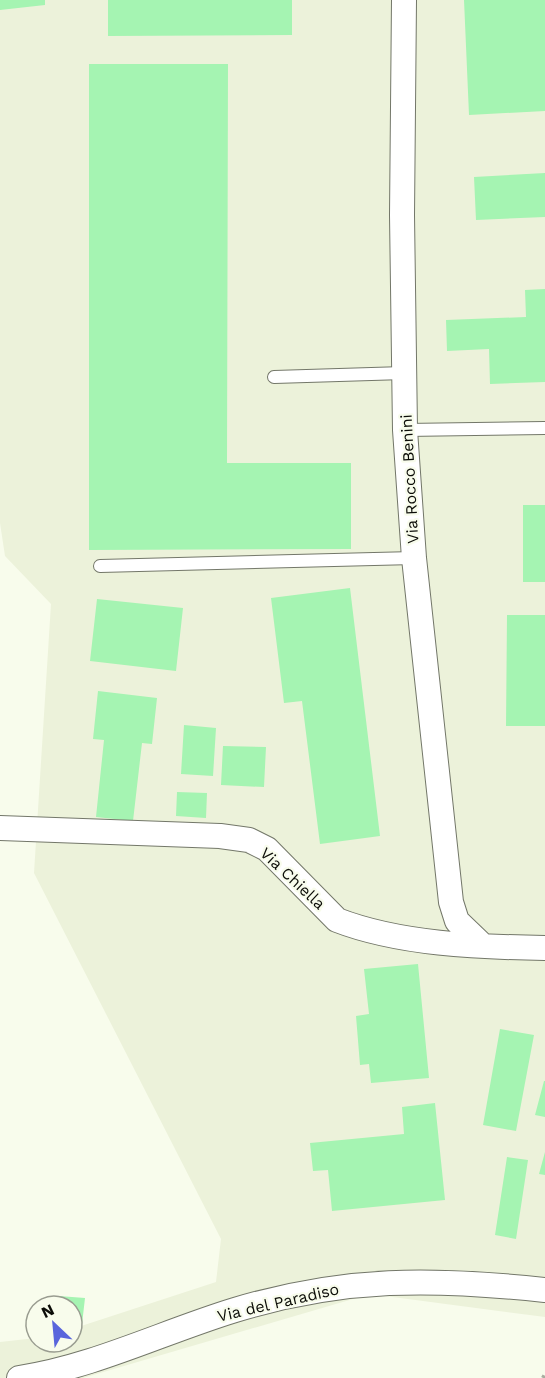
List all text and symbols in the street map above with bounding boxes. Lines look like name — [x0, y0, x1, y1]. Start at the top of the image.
street label: Via Rocco Benini — [397, 414, 422, 544]
street label: Via Chiella — [256, 843, 329, 913]
street label: Via del Paradiso — [215, 1279, 341, 1326]
north arrow — [24, 1294, 84, 1354]
text: N — [38, 1300, 57, 1322]

